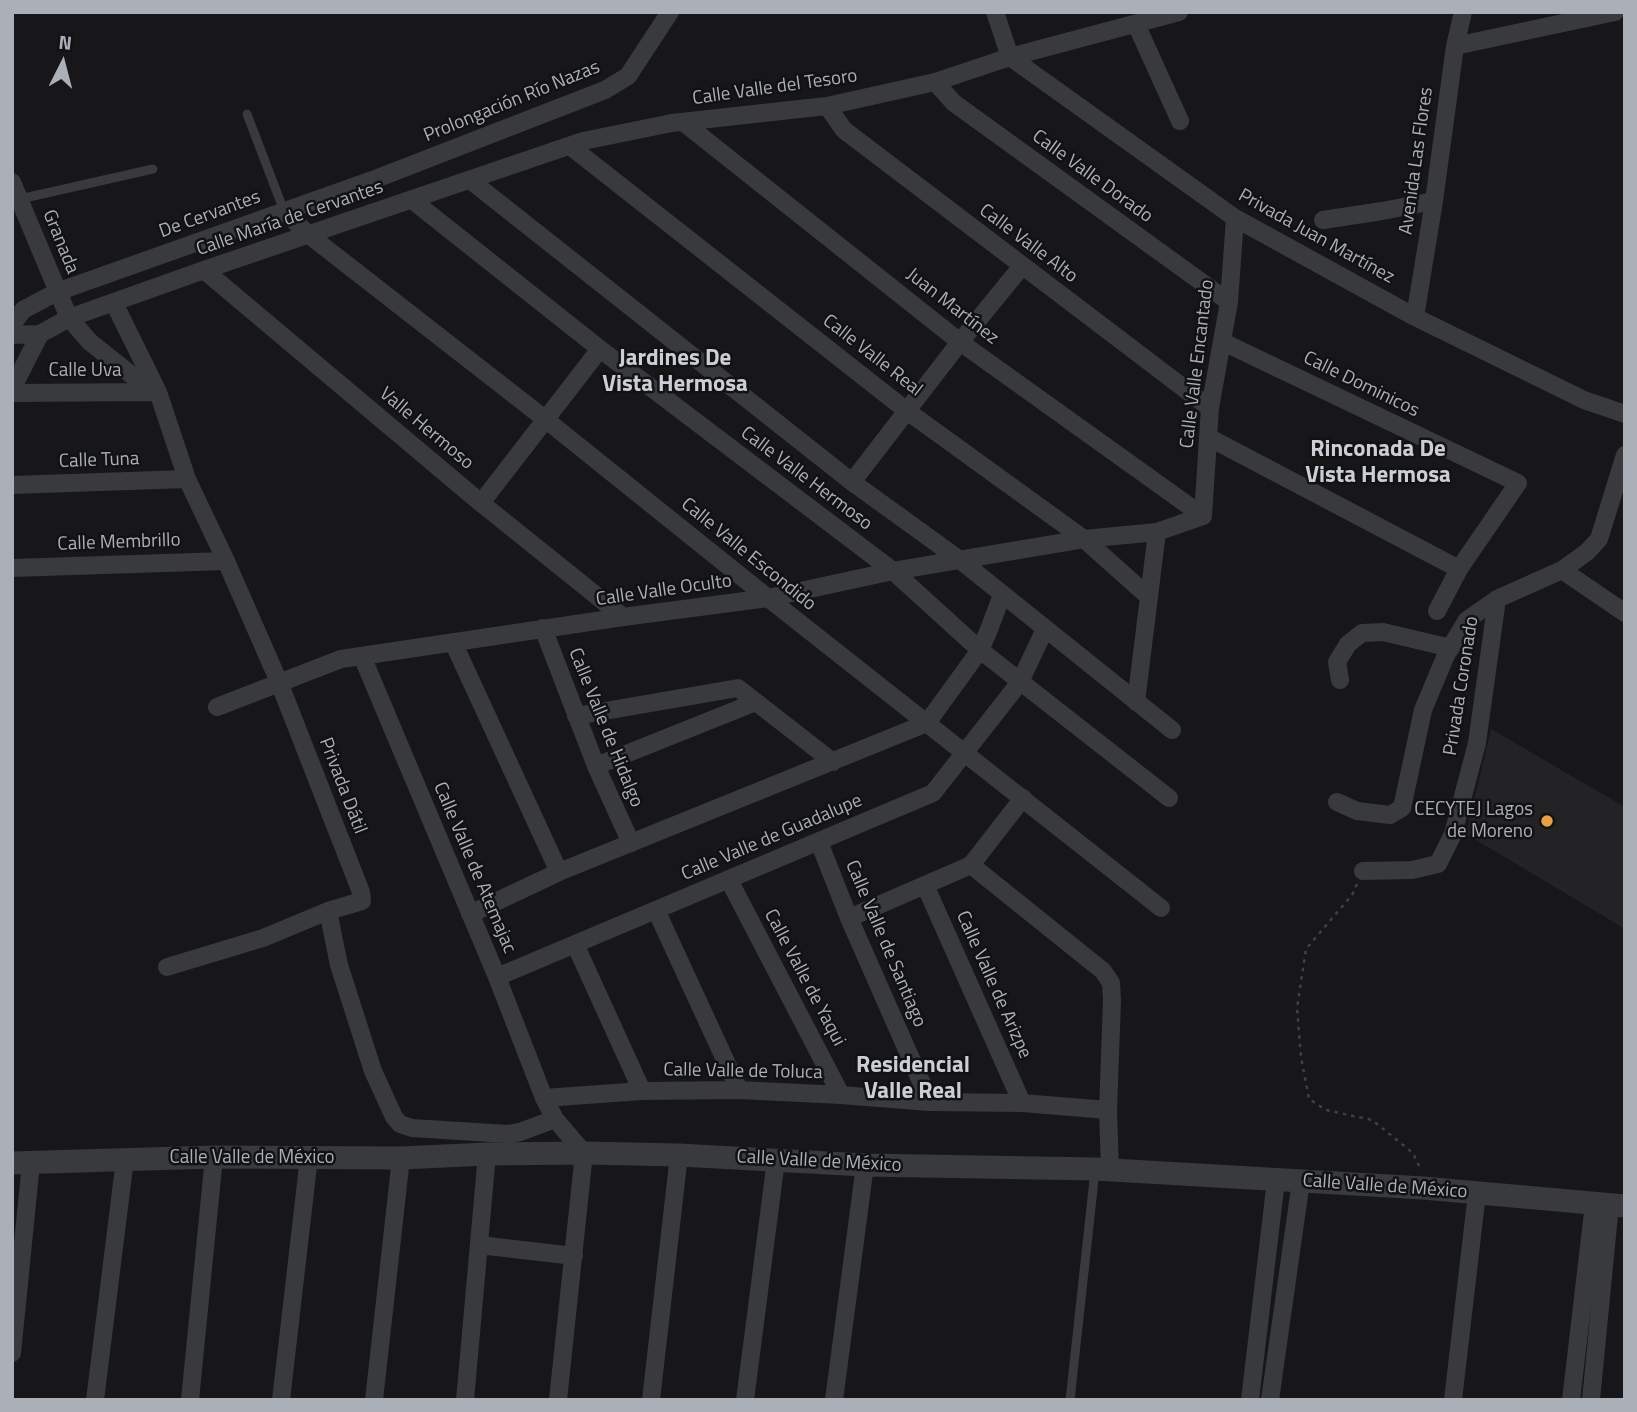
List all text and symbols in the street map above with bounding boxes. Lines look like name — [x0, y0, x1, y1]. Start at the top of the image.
text: N — [57, 27, 73, 57]
north arrow — [28, 28, 98, 98]
street label: Prolongación Río Nazas — [421, 56, 603, 148]
street label: Calle Valle del Tesoro — [691, 65, 859, 111]
street label: Avenida Las Flores — [1395, 86, 1439, 236]
street label: Calle Valle Dorado — [1027, 126, 1157, 228]
street label: Calle María de Cervantes — [194, 176, 386, 262]
street label: Privada Juan Martínez — [1234, 185, 1398, 289]
street label: De Cervantes — [156, 186, 264, 244]
street label: Calle Valle Alto — [974, 200, 1082, 288]
street label: Granada — [37, 207, 83, 277]
street label: Juan Martínez — [901, 264, 1003, 350]
street label: Calle Valle Encantado — [1176, 278, 1220, 450]
street label: Calle Valle Real — [818, 310, 926, 402]
district label: Jardines De Vista Hermosa — [602, 345, 748, 399]
street label: Calle Dominicos — [1299, 347, 1423, 423]
street label: Calle Uva — [48, 360, 122, 382]
street label: Valle Hermoso — [374, 383, 478, 475]
street label: Calle Valle Hermoso — [736, 422, 876, 536]
district label: Rinconada De Vista Hermosa — [1305, 436, 1451, 490]
street label: Calle Tuna — [58, 448, 140, 474]
street label: Calle Valle Escondido — [676, 494, 820, 616]
street label: Calle Membrillo — [57, 529, 181, 557]
street label: Calle Valle Oculto — [595, 570, 733, 612]
street label: Privada Coronado — [1440, 615, 1484, 757]
street label: Calle Valle de Hidalgo — [563, 645, 647, 811]
street label: Privada Dátil — [313, 735, 371, 837]
street label: Calle Valle de Atemajac — [428, 779, 520, 957]
street label: Calle Valle de Guadalupe — [678, 790, 866, 886]
place label: CECYTEJ Lagos de Moreno — [1414, 799, 1533, 843]
marker: CECYTEJ Lagos de Moreno — [1539, 813, 1555, 829]
street label: Calle Valle de Santiago — [840, 857, 930, 1031]
street label: Calle Valle de Yaqui — [758, 906, 850, 1050]
street label: Calle Valle de Arizpe — [950, 908, 1036, 1062]
district label: Residencial Valle Real — [856, 1052, 970, 1106]
street label: Calle Valle de Toluca — [663, 1059, 823, 1085]
street label: Calle Valle de México — [736, 1146, 902, 1178]
street label: Calle Valle de México — [169, 1147, 335, 1169]
street label: Calle Valle de México — [1302, 1170, 1468, 1204]

